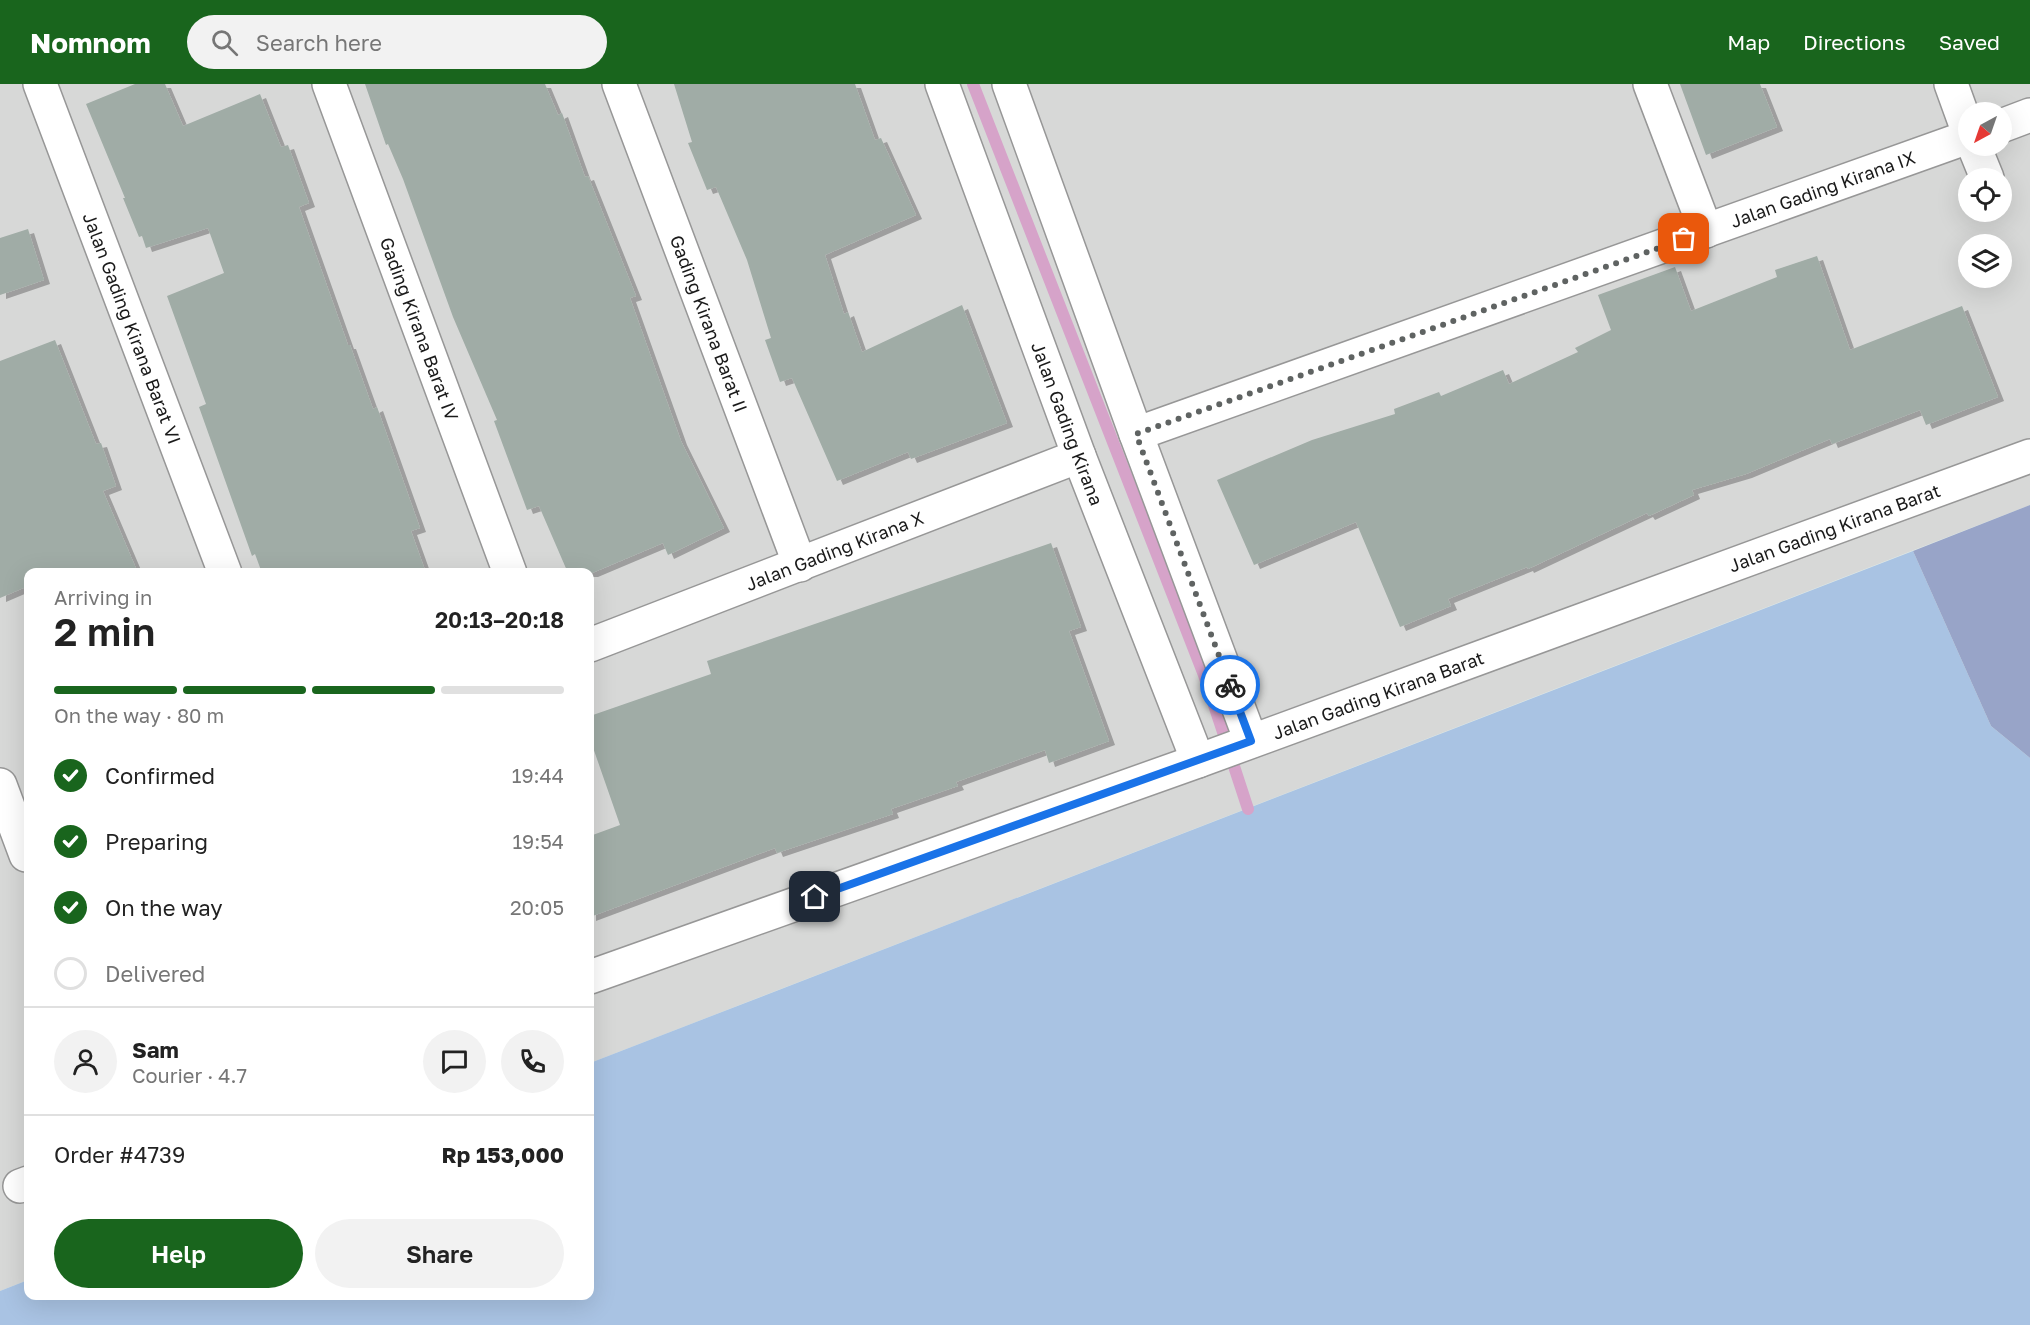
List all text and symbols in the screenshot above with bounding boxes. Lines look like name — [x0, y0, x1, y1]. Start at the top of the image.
search box — [187, 15, 607, 69]
text: Nomnom — [30, 26, 151, 59]
icon: search — [208, 26, 241, 59]
text: Search here — [256, 29, 382, 56]
text: Map — [1727, 29, 1770, 55]
text: Directions — [1803, 29, 1906, 55]
text: Saved — [1939, 29, 2000, 55]
north arrow — [1958, 102, 2012, 156]
map controls — [1958, 102, 2012, 288]
street label: Jalan Gading Kirana IX — [1727, 146, 1918, 232]
button: locate — [1958, 168, 2012, 222]
street label: Jalan Gading Kirana Barat VI — [79, 209, 186, 447]
pin — [1658, 213, 1709, 264]
icon: bag — [1667, 222, 1700, 255]
street label: Gading Kirana Barat II — [666, 232, 752, 415]
street label: Gading Kirana Barat IV — [376, 234, 464, 424]
button: layers — [1958, 234, 2012, 288]
street label: Jalan Gading Kirana — [1027, 339, 1108, 508]
street label: Jalan Gading Kirana Barat — [1726, 479, 1943, 576]
street label: Jalan Gading Kirana X — [742, 506, 927, 595]
text: Arriving in — [54, 585, 152, 609]
text: 20:13–20:18 — [435, 606, 564, 633]
text: 2 min — [54, 608, 155, 655]
street label: Jalan Gading Kirana Barat — [1269, 646, 1487, 744]
courier — [1200, 655, 1260, 715]
icon: bike — [1214, 669, 1247, 702]
text: On the way · 80 m — [54, 703, 224, 727]
icon: check — [54, 759, 87, 792]
text: Confirmed — [105, 762, 215, 789]
text: 19:44 — [512, 763, 564, 787]
icon: check — [54, 825, 87, 858]
text: Preparing — [105, 828, 208, 855]
text: 19:54 — [512, 829, 564, 853]
pin — [789, 871, 840, 922]
icon: home — [798, 880, 831, 913]
icon: check — [54, 891, 87, 924]
text: On the way — [105, 894, 223, 921]
text: 20:05 — [510, 895, 564, 919]
text: Delivered — [105, 960, 205, 987]
button: person — [54, 1030, 117, 1093]
button: chat — [423, 1030, 486, 1093]
button: phone — [501, 1030, 564, 1093]
text: Sam — [132, 1036, 179, 1063]
text: Courier · 4.7 — [132, 1063, 247, 1087]
text: Order #4739 — [54, 1141, 185, 1168]
text: Rp 153,000 — [442, 1141, 564, 1168]
button: Help — [54, 1219, 303, 1288]
button: Share — [315, 1219, 564, 1288]

